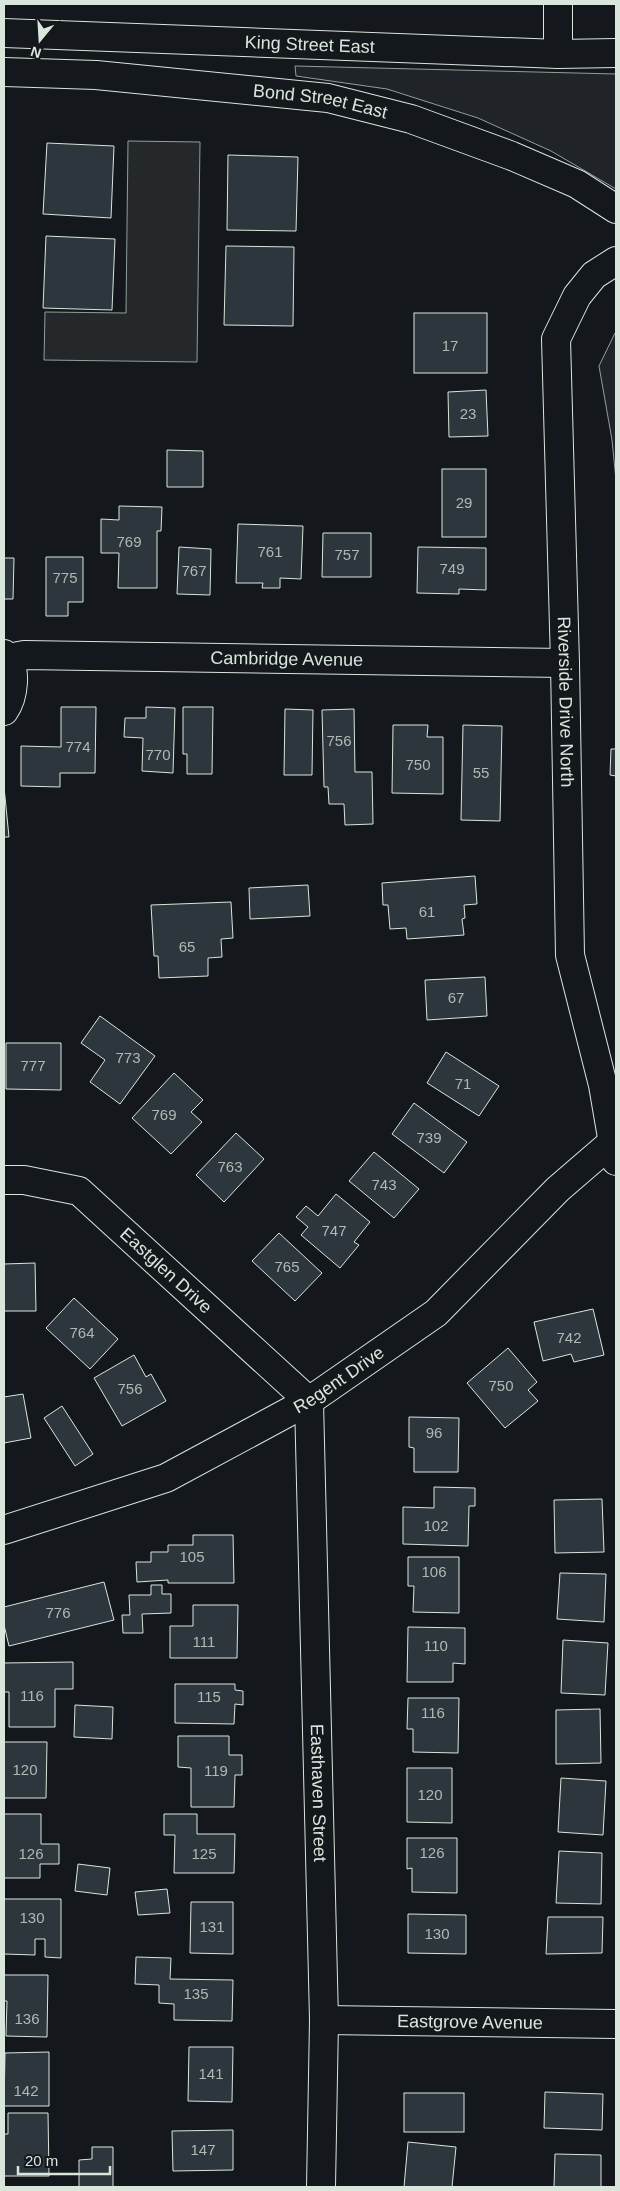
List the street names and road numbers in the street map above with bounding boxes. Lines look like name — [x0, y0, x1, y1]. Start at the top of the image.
street label: King Street East — [244, 32, 375, 57]
street label: Bond Street East — [252, 81, 390, 123]
street label: Riverside Drive North — [554, 616, 577, 788]
street label: Cambridge Avenue — [210, 648, 363, 670]
street label: Eastglen Drive — [116, 1224, 216, 1317]
street label: Regent Drive — [290, 1342, 388, 1417]
street label: Easthaven Street — [307, 1724, 330, 1862]
street label: Eastgrove Avenue — [397, 2011, 543, 2033]

